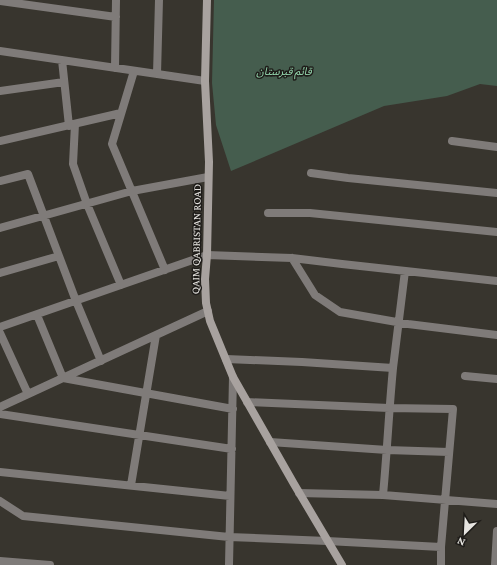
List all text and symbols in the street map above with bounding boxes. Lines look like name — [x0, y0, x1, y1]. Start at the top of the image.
park label: قائم قبرستان — [256, 65, 313, 80]
street label: QAIM QABRISTAN ROAD — [189, 184, 203, 294]
north arrow — [445, 513, 485, 553]
text: N — [455, 535, 467, 549]

